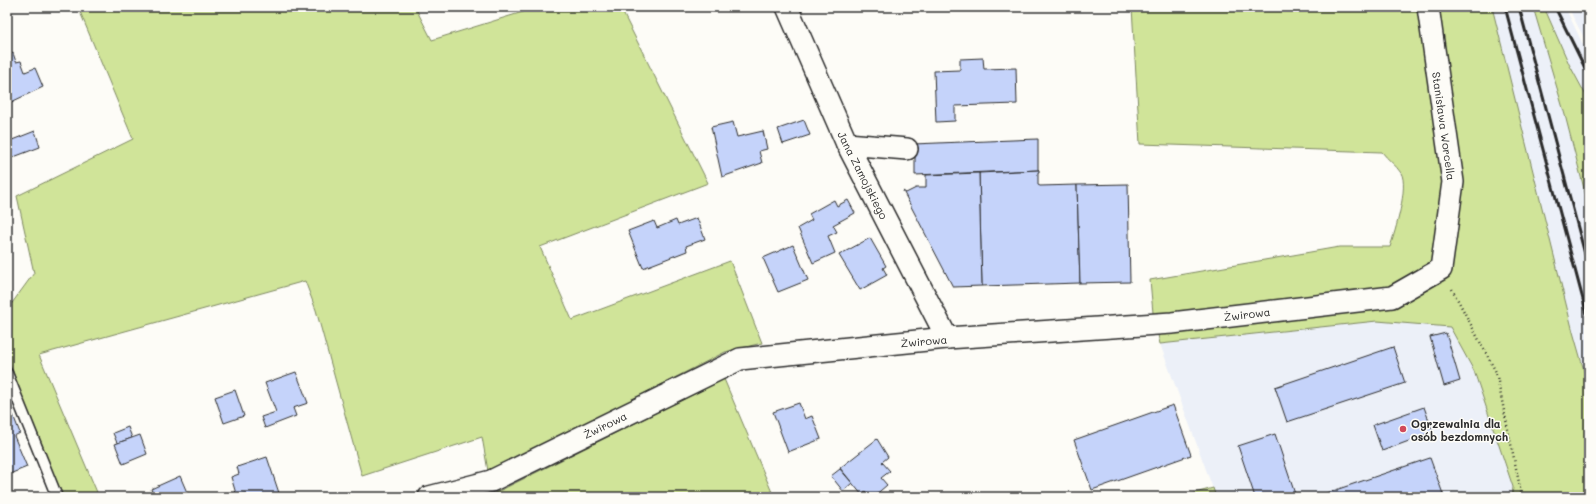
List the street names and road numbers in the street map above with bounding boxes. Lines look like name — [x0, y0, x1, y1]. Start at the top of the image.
street label: Stanisława Worcella — [1429, 71, 1459, 181]
street label: Jana Zamojskiego — [834, 128, 892, 222]
street label: Żwirowa — [1223, 304, 1271, 324]
street label: Żwirowa — [900, 331, 948, 351]
street label: Żwirowa — [581, 408, 629, 442]

